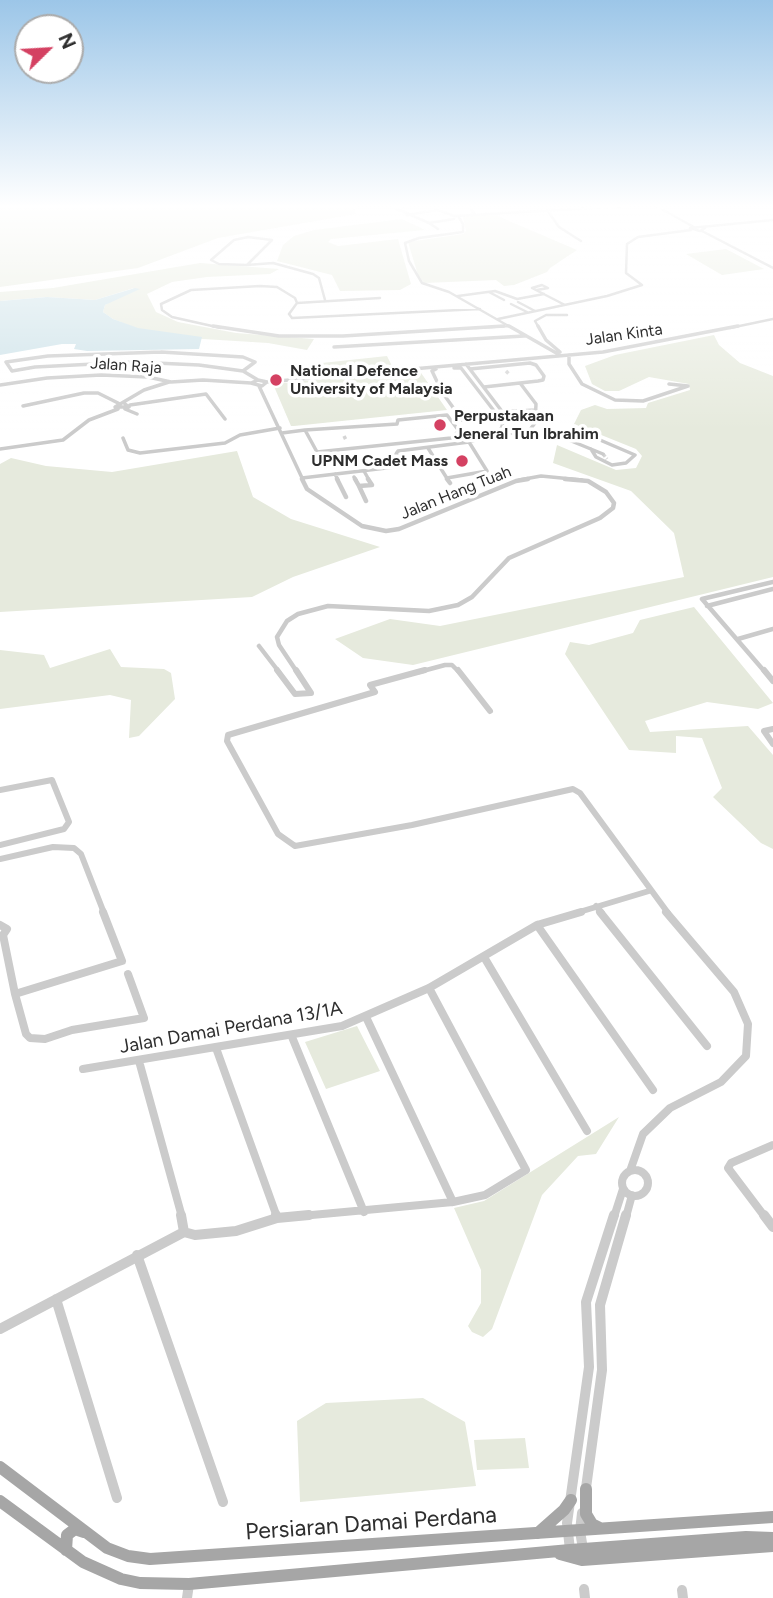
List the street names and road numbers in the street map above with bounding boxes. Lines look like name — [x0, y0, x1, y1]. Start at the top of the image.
street label: Jalan Kinta — [584, 320, 664, 350]
street label: Jalan Raja — [90, 354, 162, 378]
street label: Jalan Hang Tuah — [398, 462, 514, 524]
street label: Jalan Damai Perdana 13/1A — [118, 997, 344, 1059]
street label: Persiaran Damai Perdana — [244, 1501, 498, 1547]

